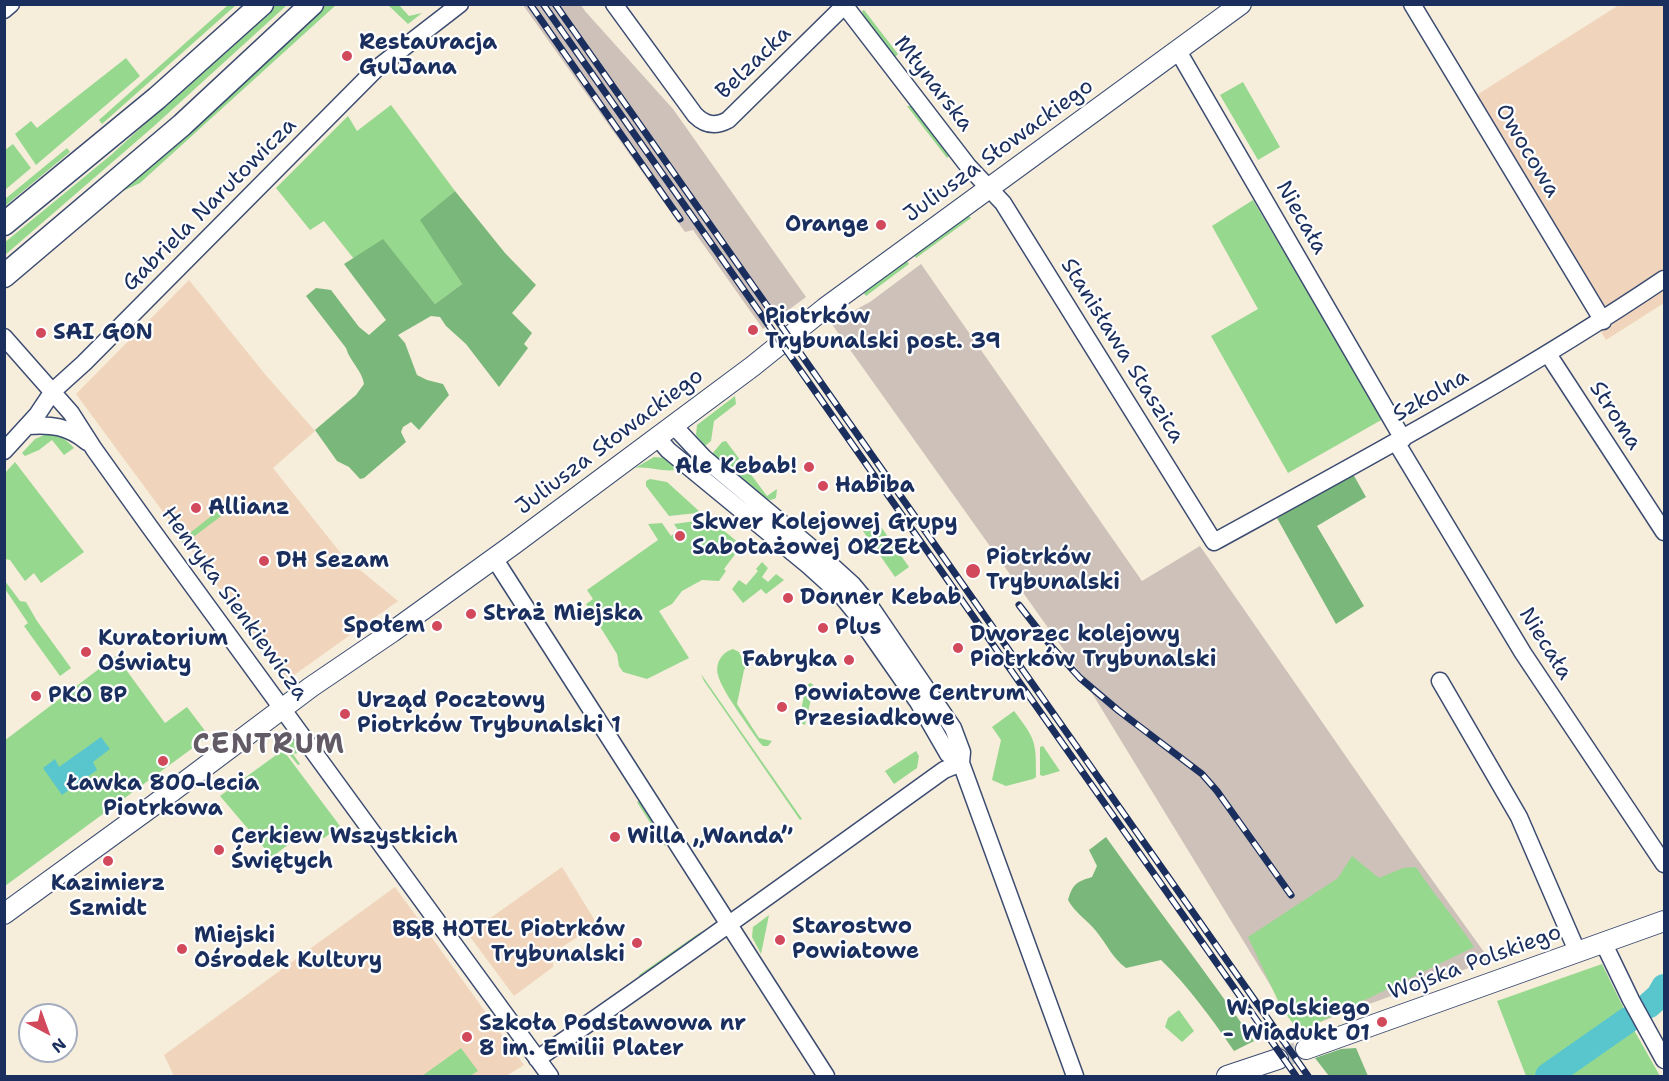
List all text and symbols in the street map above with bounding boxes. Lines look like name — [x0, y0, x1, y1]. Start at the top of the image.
street label: Belzacka — [711, 21, 797, 105]
place label: Restauracja GulJana — [359, 30, 497, 82]
street label: Młynarska — [888, 31, 978, 137]
marker: Restauracja GulJana — [340, 49, 354, 63]
street label: Juliusza Słowackiego — [899, 73, 1099, 229]
street label: Owocowa — [1489, 99, 1565, 203]
street label: Gabriela Narutowicza — [118, 113, 302, 297]
street label: Niecała — [1269, 177, 1333, 259]
place label: Orange — [785, 212, 869, 238]
marker: Orange — [874, 218, 888, 232]
street label: Stanisława Staszica — [1054, 254, 1190, 448]
place label: Piotrków Trybunalski post. 39 — [765, 304, 1001, 356]
place label: SAI GON — [53, 320, 153, 346]
marker: Piotrków Trybunalski post. 39 — [746, 323, 760, 337]
marker: SAI GON — [34, 326, 48, 340]
street label: Juliusza Słowackiego — [511, 363, 709, 521]
street label: Szkolna — [1388, 364, 1474, 428]
street label: Stroma — [1583, 377, 1647, 455]
place label: Ale Kebab! — [675, 454, 797, 480]
marker: Ale Kebab! — [802, 460, 816, 474]
place label: Habiba — [835, 473, 915, 499]
marker: Habiba — [816, 479, 830, 493]
place label: Allianz — [208, 495, 290, 521]
marker: Allianz — [189, 501, 203, 515]
street label: Henryka Sienkiewicza — [155, 502, 313, 706]
place label: Skwer Kolejowej Grupy Sabotażowej ORZEŁ — [692, 510, 958, 562]
marker: Skwer Kolejowej Grupy Sabotażowej ORZEŁ — [673, 529, 687, 543]
place label: Piotrków Trybunalski — [986, 545, 1120, 596]
place label: DH Sezam — [276, 548, 389, 574]
marker: DH Sezam — [257, 554, 271, 568]
marker: Piotrków Trybunalski — [964, 562, 982, 580]
place label: Donner Kebab — [800, 585, 962, 611]
marker: Donner Kebab — [781, 591, 795, 605]
place label: Straż Miejska — [483, 601, 643, 627]
street label: Niecała — [1513, 603, 1577, 685]
marker: Straż Miejska — [464, 607, 478, 621]
place label: Społem — [343, 613, 425, 639]
place label: Plus — [835, 615, 881, 641]
marker: Społem — [430, 619, 444, 633]
marker: Plus — [816, 621, 830, 635]
place label: Dworzec kolejowy Piotrków Trybunalski — [970, 622, 1216, 674]
place label: Kuratorium Oświaty — [98, 626, 228, 678]
marker: Dworzec kolejowy Piotrków Trybunalski — [951, 641, 965, 655]
marker: Kuratorium Oświaty — [79, 645, 93, 659]
place label: Fabryka — [742, 647, 837, 673]
marker: Fabryka — [842, 653, 856, 667]
place label: Powiatowe Centrum Przesiadkowe — [794, 681, 1026, 732]
place label: PKO BP — [48, 683, 127, 709]
place label: Urząd Pocztowy Piotrków Trybunalski 1 — [357, 688, 621, 740]
marker: PKO BP — [29, 689, 43, 703]
marker: Powiatowe Centrum Przesiadkowe — [775, 700, 789, 714]
marker: Urząd Pocztowy Piotrków Trybunalski 1 — [338, 707, 352, 721]
district label: CENTRUM — [193, 729, 345, 763]
marker: Ławka 800-lecia Piotrkowa — [156, 754, 170, 768]
place label: Ławka 800-lecia Piotrkowa — [67, 771, 259, 822]
place label: Cerkiew Wszystkich Świętych — [231, 824, 458, 876]
place label: Willa „Wanda” — [627, 824, 793, 850]
marker: Willa „Wanda” — [608, 830, 622, 844]
marker: Cerkiew Wszystkich Świętych — [212, 843, 226, 857]
marker: Kazimierz Szmidt — [101, 854, 115, 868]
place label: Kazimierz Szmidt — [51, 871, 165, 922]
place label: Starostwo Powiatowe — [792, 914, 919, 966]
place label: B&B HOTEL Piotrków Trybunalski — [392, 917, 625, 968]
street label: Wojska Polskiego — [1385, 919, 1565, 1007]
place label: Miejski Ośrodek Kultury — [194, 923, 382, 974]
marker: Starostwo Powiatowe — [773, 933, 787, 947]
marker: B&B HOTEL Piotrków Trybunalski — [630, 936, 644, 950]
marker: Miejski Ośrodek Kultury — [175, 942, 189, 956]
place label: W. Polskiego - Wiadukt 01 — [1223, 996, 1370, 1048]
north arrow — [18, 1003, 78, 1063]
place label: Szkoła Podstawowa nr 8 im. Emilii Plater — [479, 1011, 746, 1062]
marker: W. Polskiego - Wiadukt 01 — [1375, 1015, 1389, 1029]
marker: Szkoła Podstawowa nr 8 im. Emilii Plater — [460, 1030, 474, 1044]
text: N — [47, 1033, 71, 1058]

